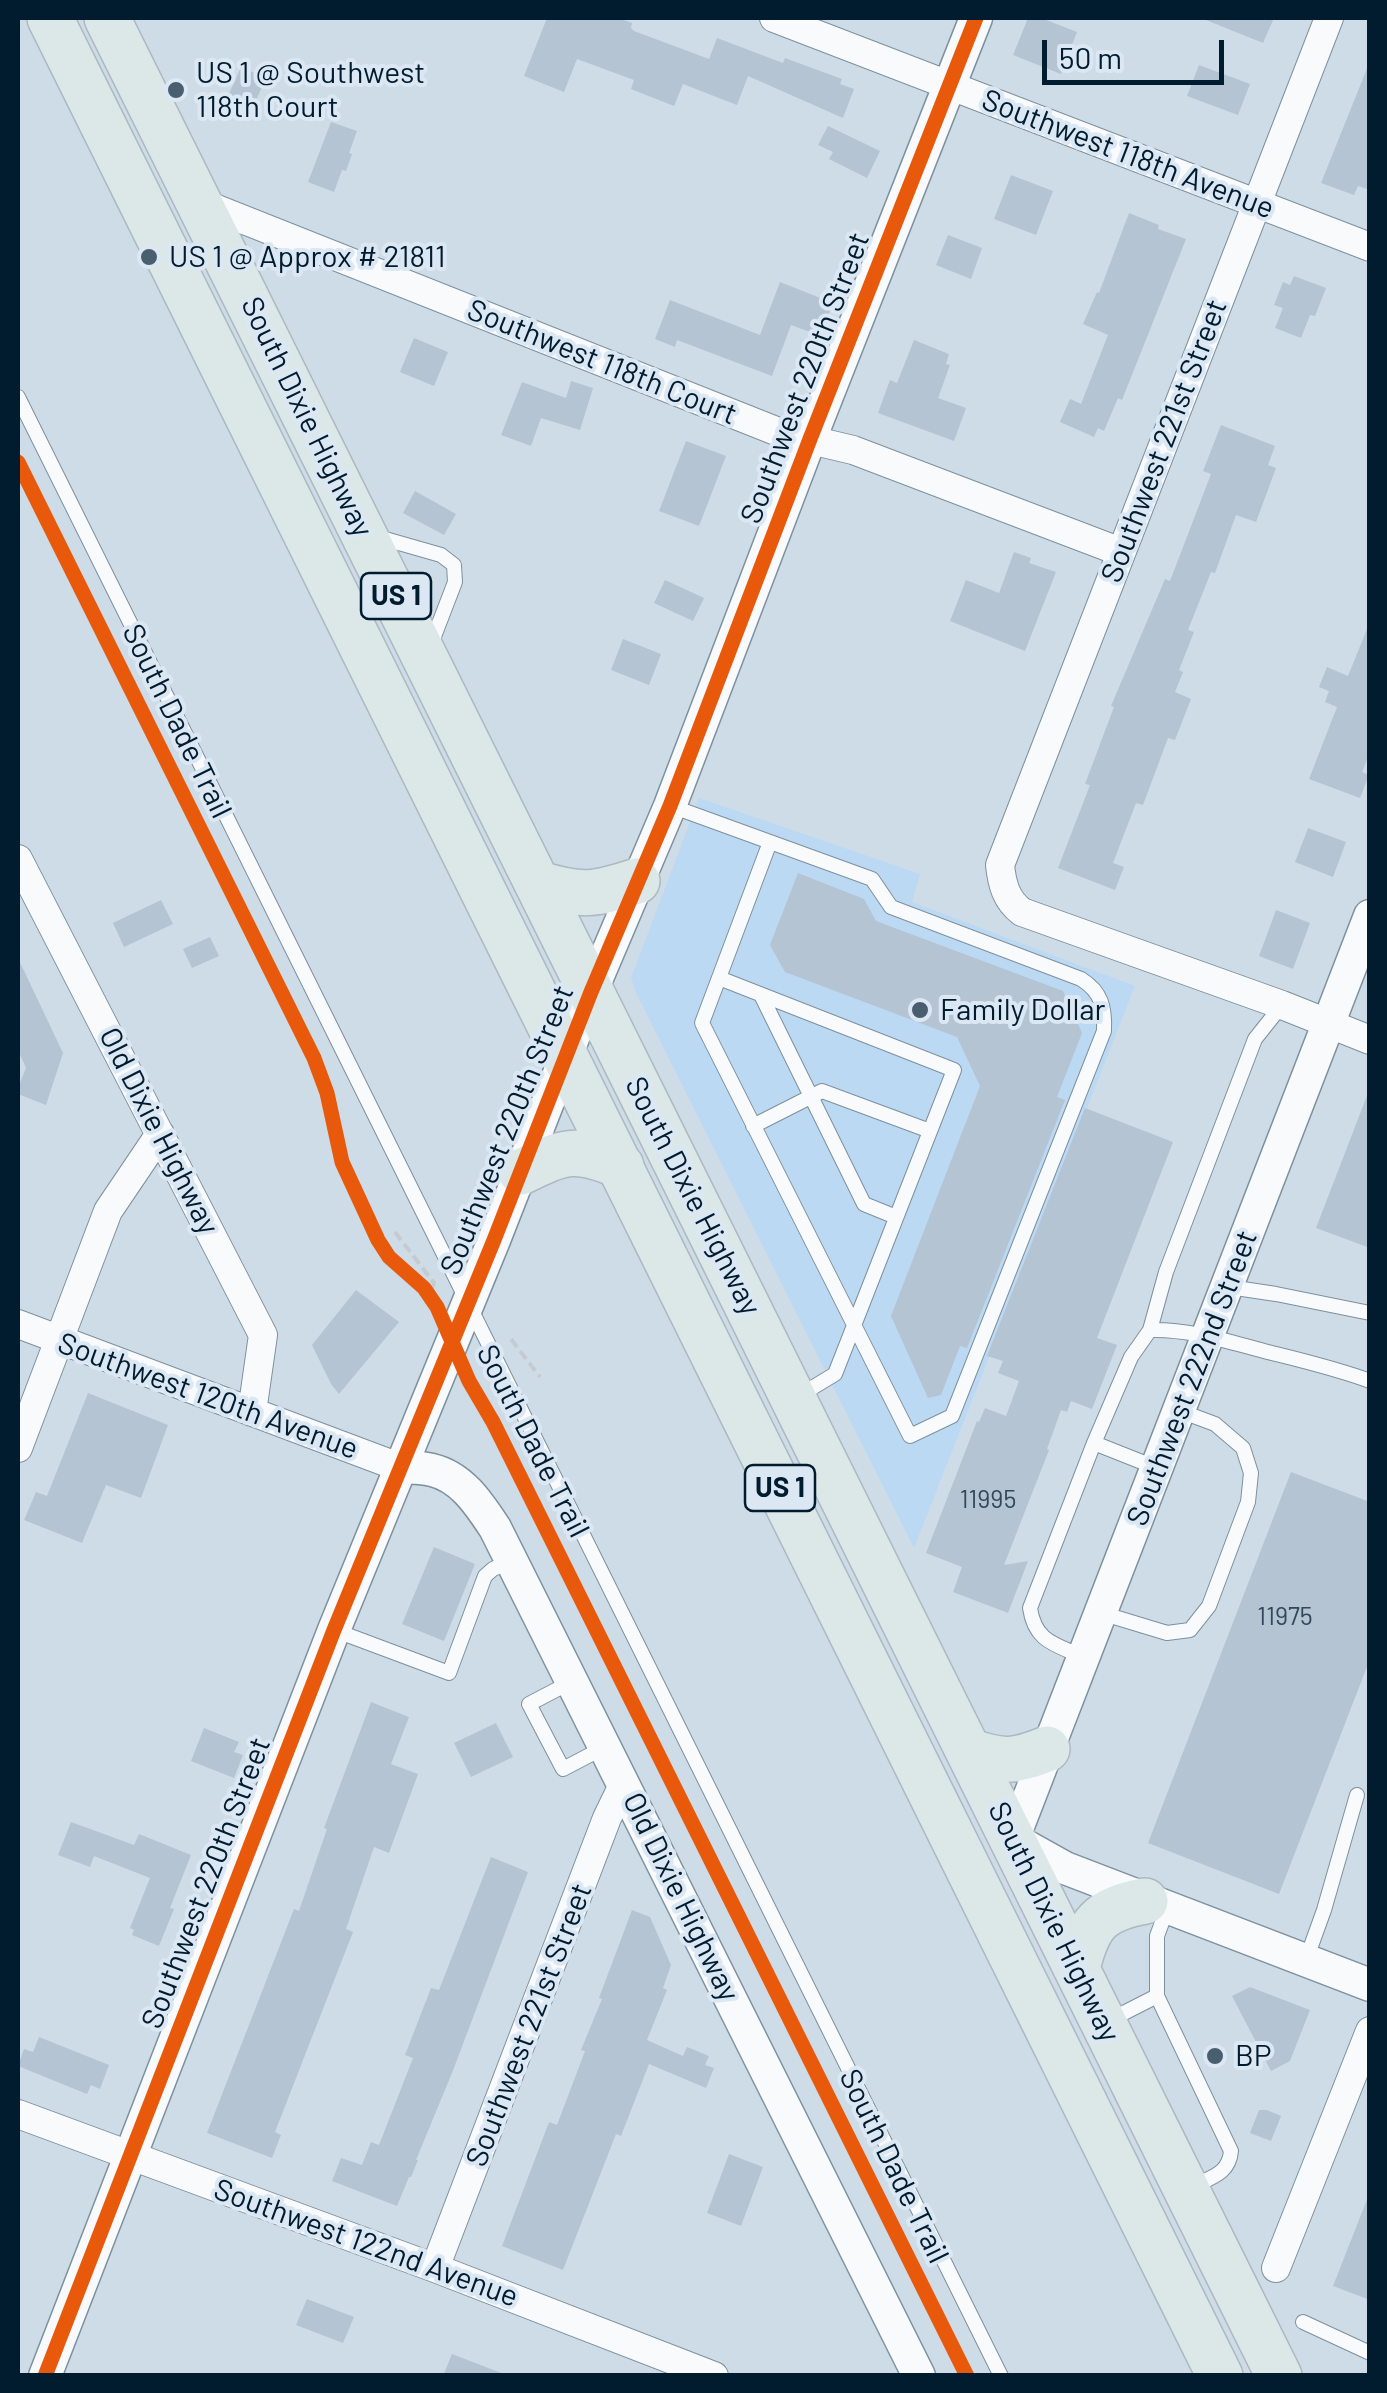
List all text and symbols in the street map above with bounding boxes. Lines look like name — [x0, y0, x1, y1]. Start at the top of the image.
scale bar — [1047, 20, 1230, 82]
text: 50 m — [1059, 39, 1122, 75]
place label: US 1 @ Southwest 118th Court — [196, 55, 425, 126]
marker: US 1 @ Southwest 118th Court — [165, 79, 187, 101]
street label: Southwest 118th Avenue — [977, 82, 1279, 226]
street label: Southwest 220th Street — [733, 227, 877, 529]
place label: US 1 @ Approx # 21811 — [169, 239, 445, 275]
marker: US 1 @ Approx # 21811 — [138, 246, 160, 268]
street label: South Dixie Highway — [233, 291, 381, 543]
street label: Southwest 118th Court — [462, 291, 742, 433]
street label: Southwest 221st Street — [1093, 294, 1235, 588]
road number: US 1 — [361, 573, 431, 619]
street label: South Dade Trail — [115, 618, 239, 824]
street label: Southwest 220th Street — [432, 980, 582, 1280]
place label: Family Dollar — [940, 992, 1106, 1028]
marker: Family Dollar — [909, 999, 931, 1021]
street label: Old Dixie Highway — [91, 1021, 227, 1241]
street label: South Dixie Highway — [617, 1071, 769, 1321]
street label: Southwest 222nd Street — [1119, 1225, 1265, 1531]
street label: Southwest 120th Avenue — [53, 1325, 363, 1467]
street label: South Dade Trail — [469, 1339, 597, 1543]
road number: US 1 — [745, 1465, 815, 1511]
house number: 11995 — [960, 1485, 1016, 1515]
house number: 11975 — [1257, 1602, 1313, 1632]
street label: Southwest 220th Street — [134, 1732, 278, 2034]
street label: Old Dixie Highway — [615, 1787, 747, 2007]
street label: South Dixie Highway — [980, 1796, 1128, 2048]
street label: Southwest 221st Street — [458, 1878, 600, 2172]
place label: BP — [1235, 2038, 1272, 2074]
marker: BP — [1204, 2045, 1226, 2067]
street label: South Dade Trail — [832, 2063, 956, 2269]
street label: Southwest 122nd Avenue — [209, 2171, 523, 2315]

